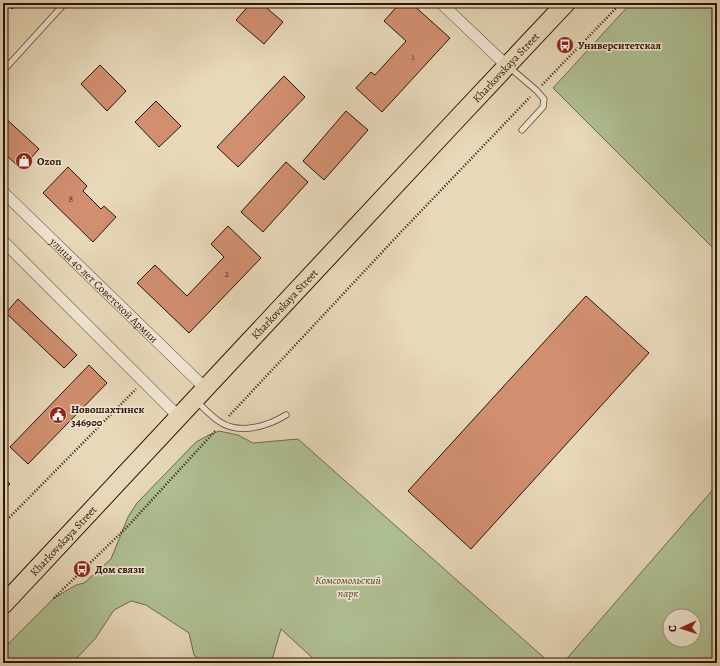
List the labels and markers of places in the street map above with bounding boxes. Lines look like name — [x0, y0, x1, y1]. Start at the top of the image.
bus stop icon: Университетская — [555, 35, 575, 55]
place label: Университетская — [578, 38, 662, 53]
shop icon: Ozon — [14, 151, 34, 171]
place label: Ozon — [37, 154, 61, 169]
place label: Новошахтинск 346900 — [71, 402, 144, 430]
public building icon: Новошахтинск 346900 — [48, 405, 68, 425]
bus stop icon: Дом связи — [72, 559, 92, 579]
place label: Дом связи — [95, 562, 145, 577]

